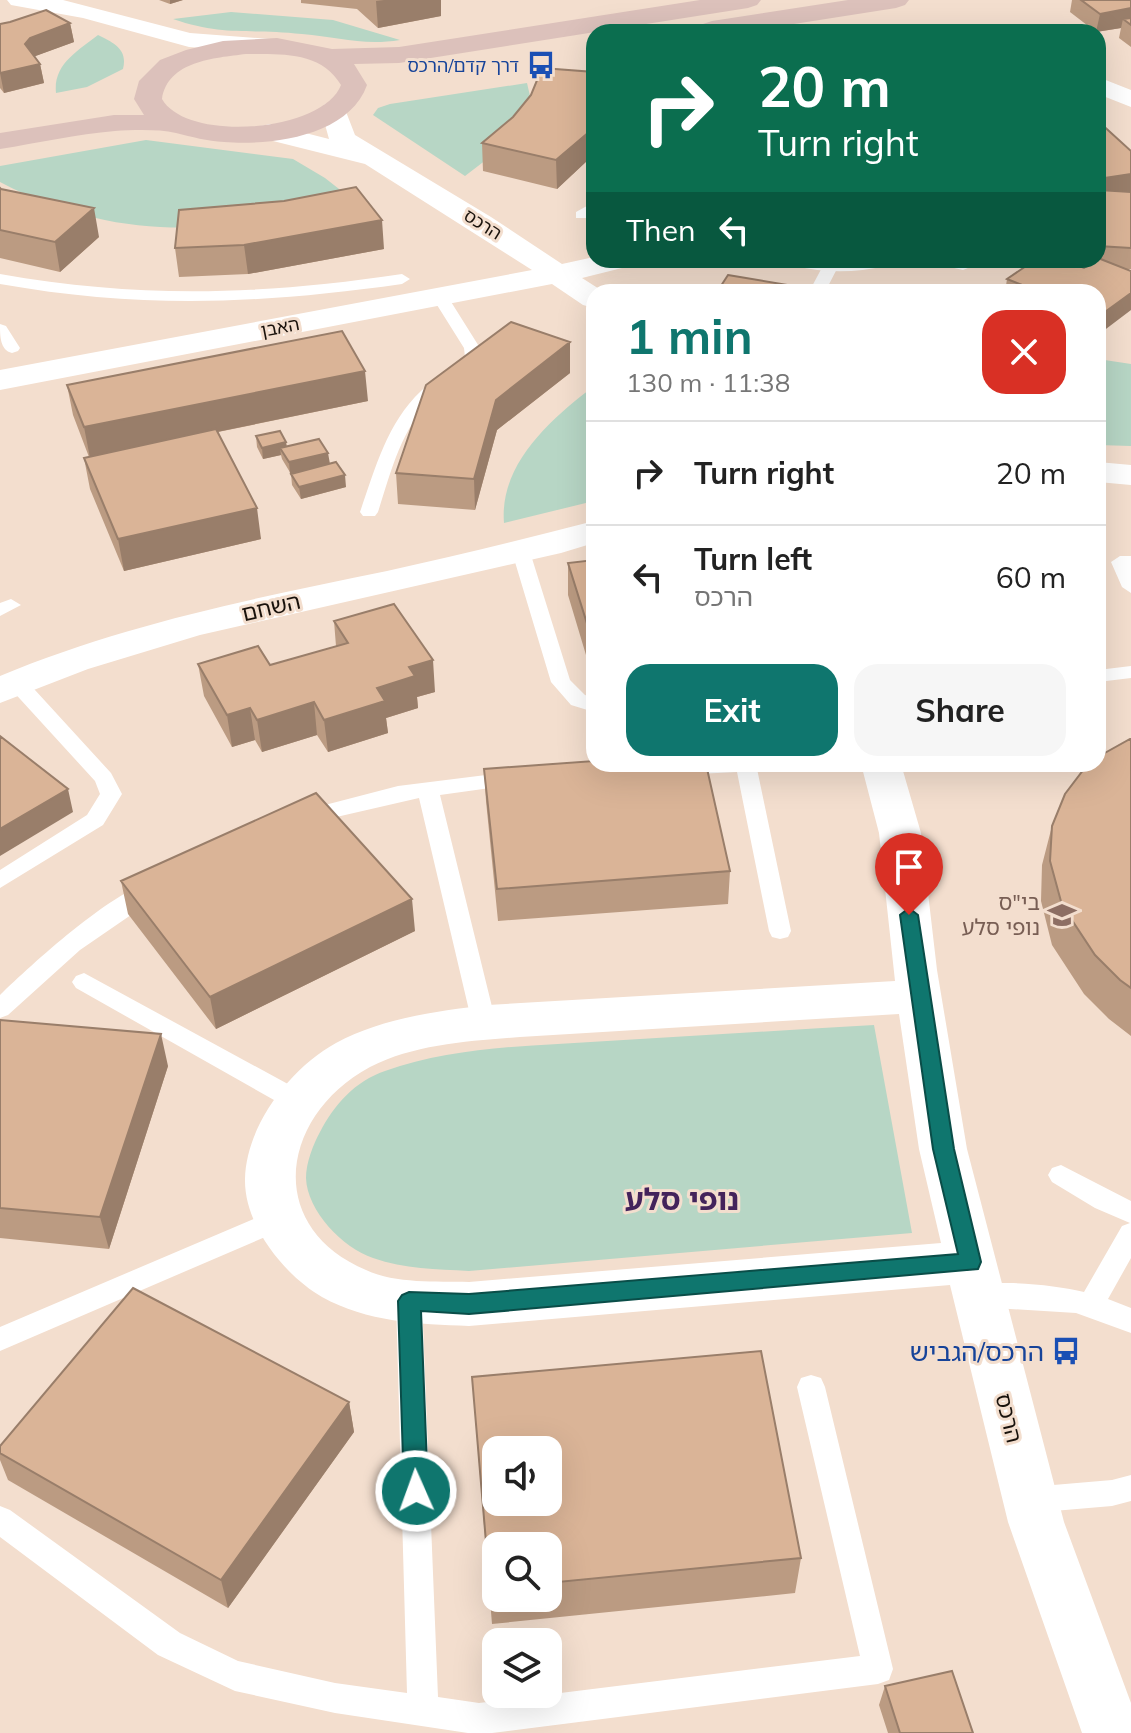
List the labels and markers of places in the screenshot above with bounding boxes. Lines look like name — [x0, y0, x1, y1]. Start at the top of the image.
bus stop icon: דרך קדם/הרכס — [526, 50, 556, 80]
place label: דרך קדם/הרכס — [407, 54, 519, 77]
pin — [875, 833, 943, 915]
place label: בי"ס נופי סלע — [961, 888, 1040, 941]
school or university icon: בי"ס נופי סלע — [1047, 900, 1077, 930]
place label: הרכס/הגביש — [910, 1335, 1044, 1368]
bus stop icon: הרכס/הגביש — [1051, 1336, 1081, 1366]

